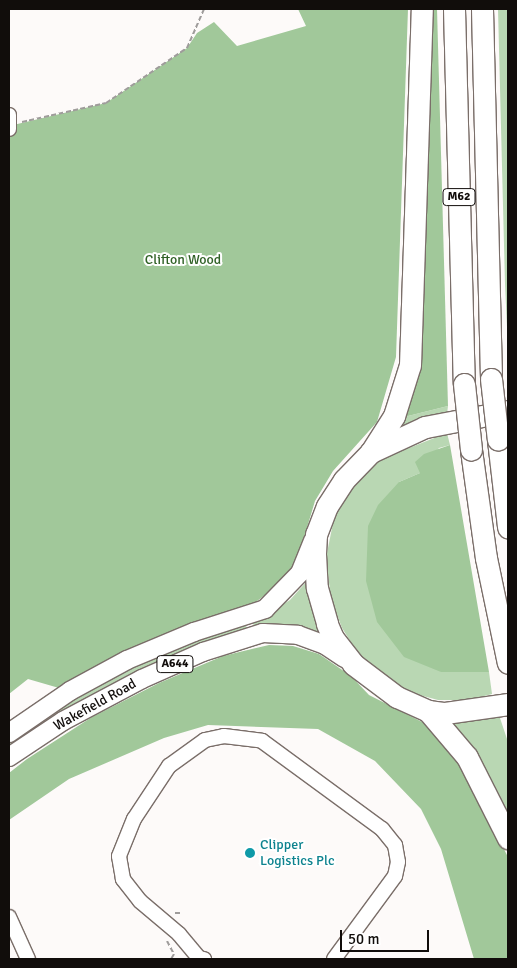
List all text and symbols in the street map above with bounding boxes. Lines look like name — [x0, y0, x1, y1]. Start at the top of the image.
road number: M62 — [442, 188, 476, 206]
park label: Clifton Wood — [145, 252, 221, 268]
road number: A644 — [156, 654, 194, 674]
street label: Wakefield Road — [51, 675, 139, 735]
place label: Clipper Logistics Plc — [260, 837, 335, 870]
marker: Clipper Logistics Plc — [244, 847, 256, 859]
scale bar — [342, 920, 431, 952]
text: 50 m — [348, 930, 379, 948]

